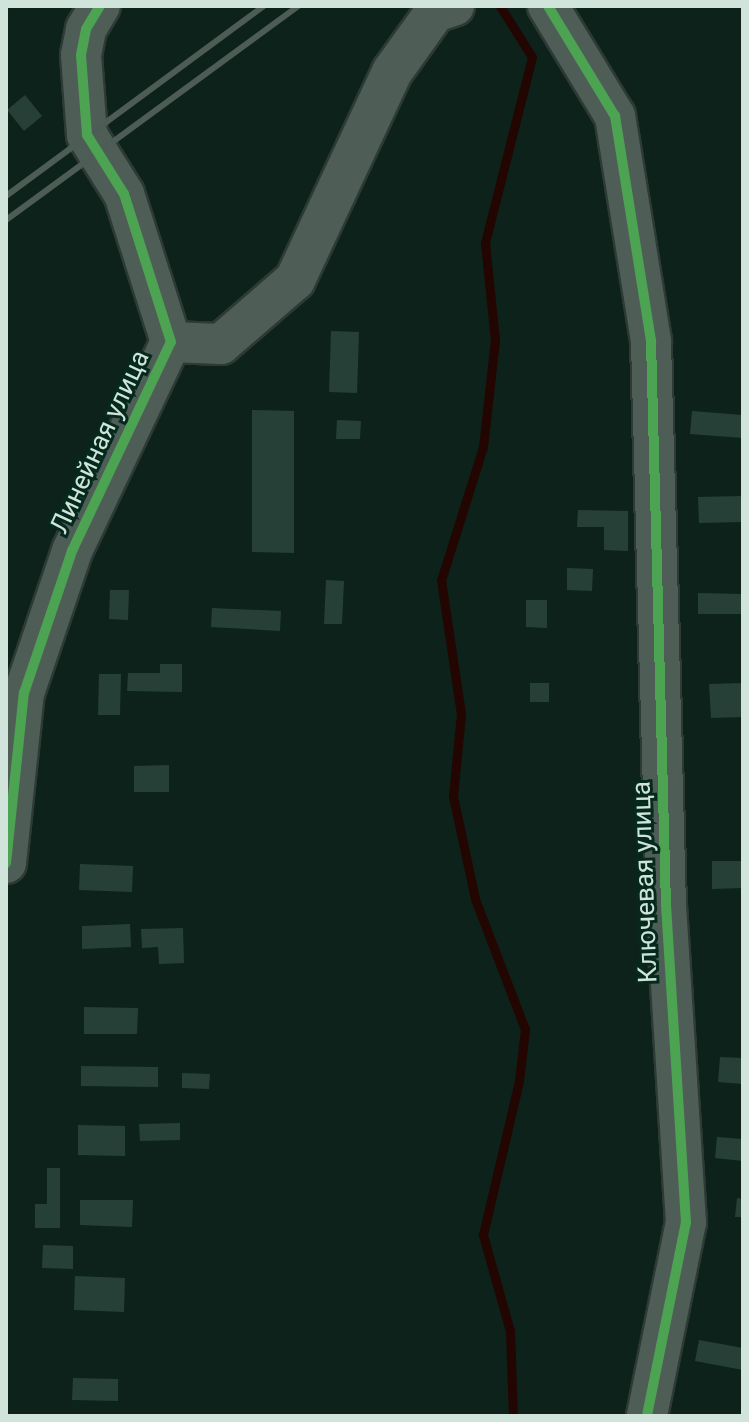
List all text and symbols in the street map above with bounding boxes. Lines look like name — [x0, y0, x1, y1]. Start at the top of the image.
street label: Линейная улица — [44, 345, 156, 539]
street label: Ключевая улица — [626, 781, 664, 983]

